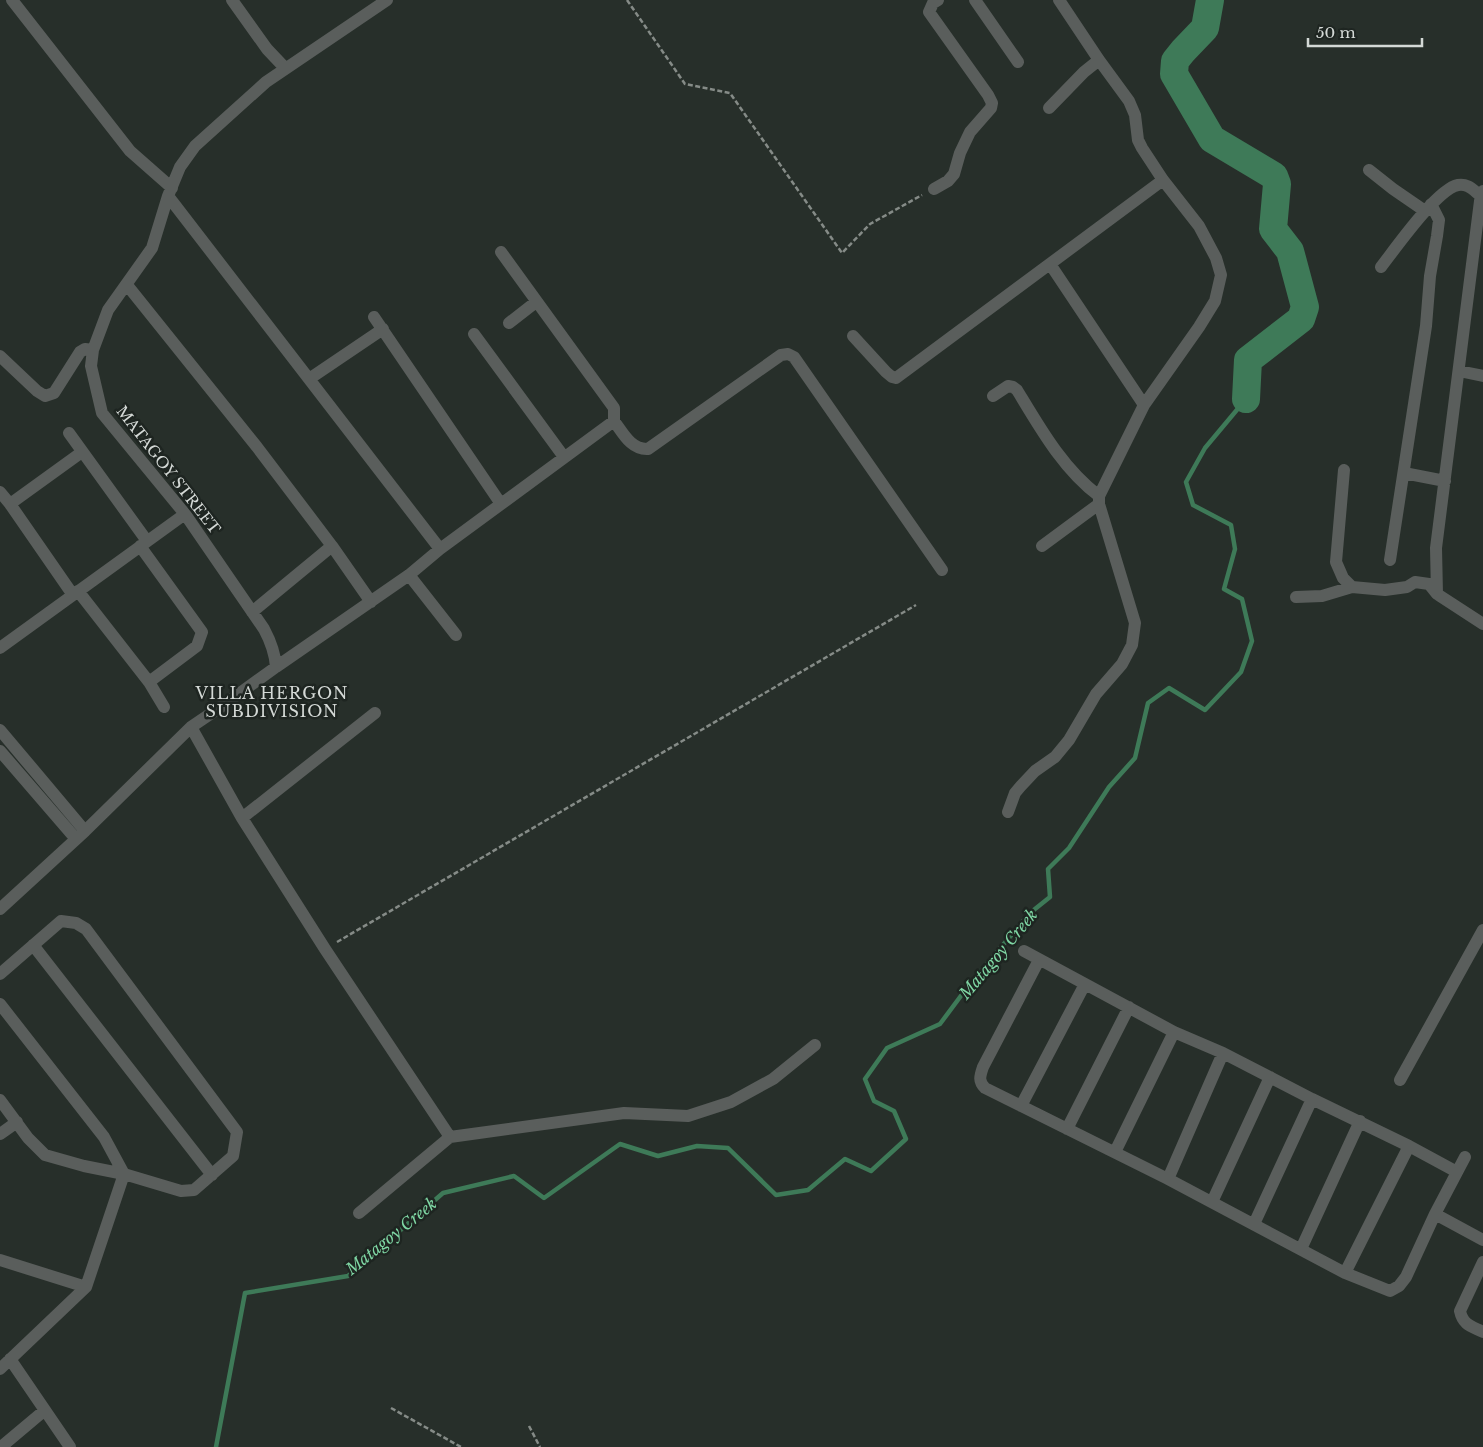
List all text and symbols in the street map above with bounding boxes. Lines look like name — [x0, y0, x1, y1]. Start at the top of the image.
scale bar — [1308, 15, 1422, 47]
text: 50 m — [1316, 23, 1356, 42]
street label: MATAGOY STREET — [112, 402, 224, 538]
district label: VILLA HERGON SUBDIVISION — [195, 683, 348, 721]
water label: Matagoy Creek — [954, 905, 1041, 1004]
water label: Matagoy Creek — [341, 1193, 441, 1279]

